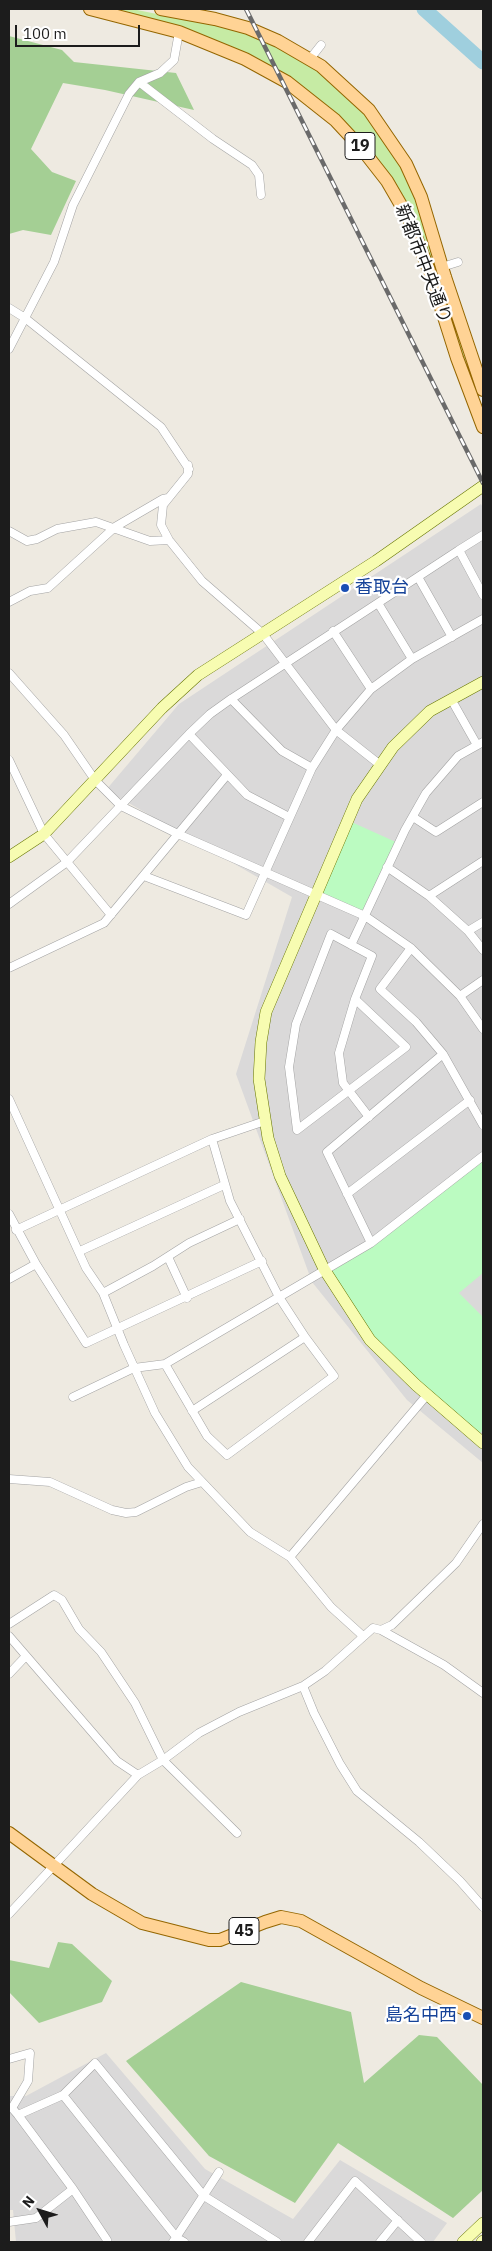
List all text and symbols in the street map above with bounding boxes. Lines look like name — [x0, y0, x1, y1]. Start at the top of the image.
scale bar — [18, 15, 142, 47]
text: 100 m — [23, 24, 67, 43]
road number: 19 — [345, 132, 375, 160]
street label: 新都市中央通り — [390, 201, 456, 327]
place label: 香取台 — [355, 577, 409, 599]
marker: 香取台 — [339, 582, 351, 594]
road number: 45 — [229, 1918, 259, 1944]
place label: 島名中西 — [385, 2005, 457, 2027]
marker: 島名中西 — [461, 2010, 473, 2022]
north arrow — [15, 2186, 65, 2236]
text: N — [18, 2192, 39, 2211]

